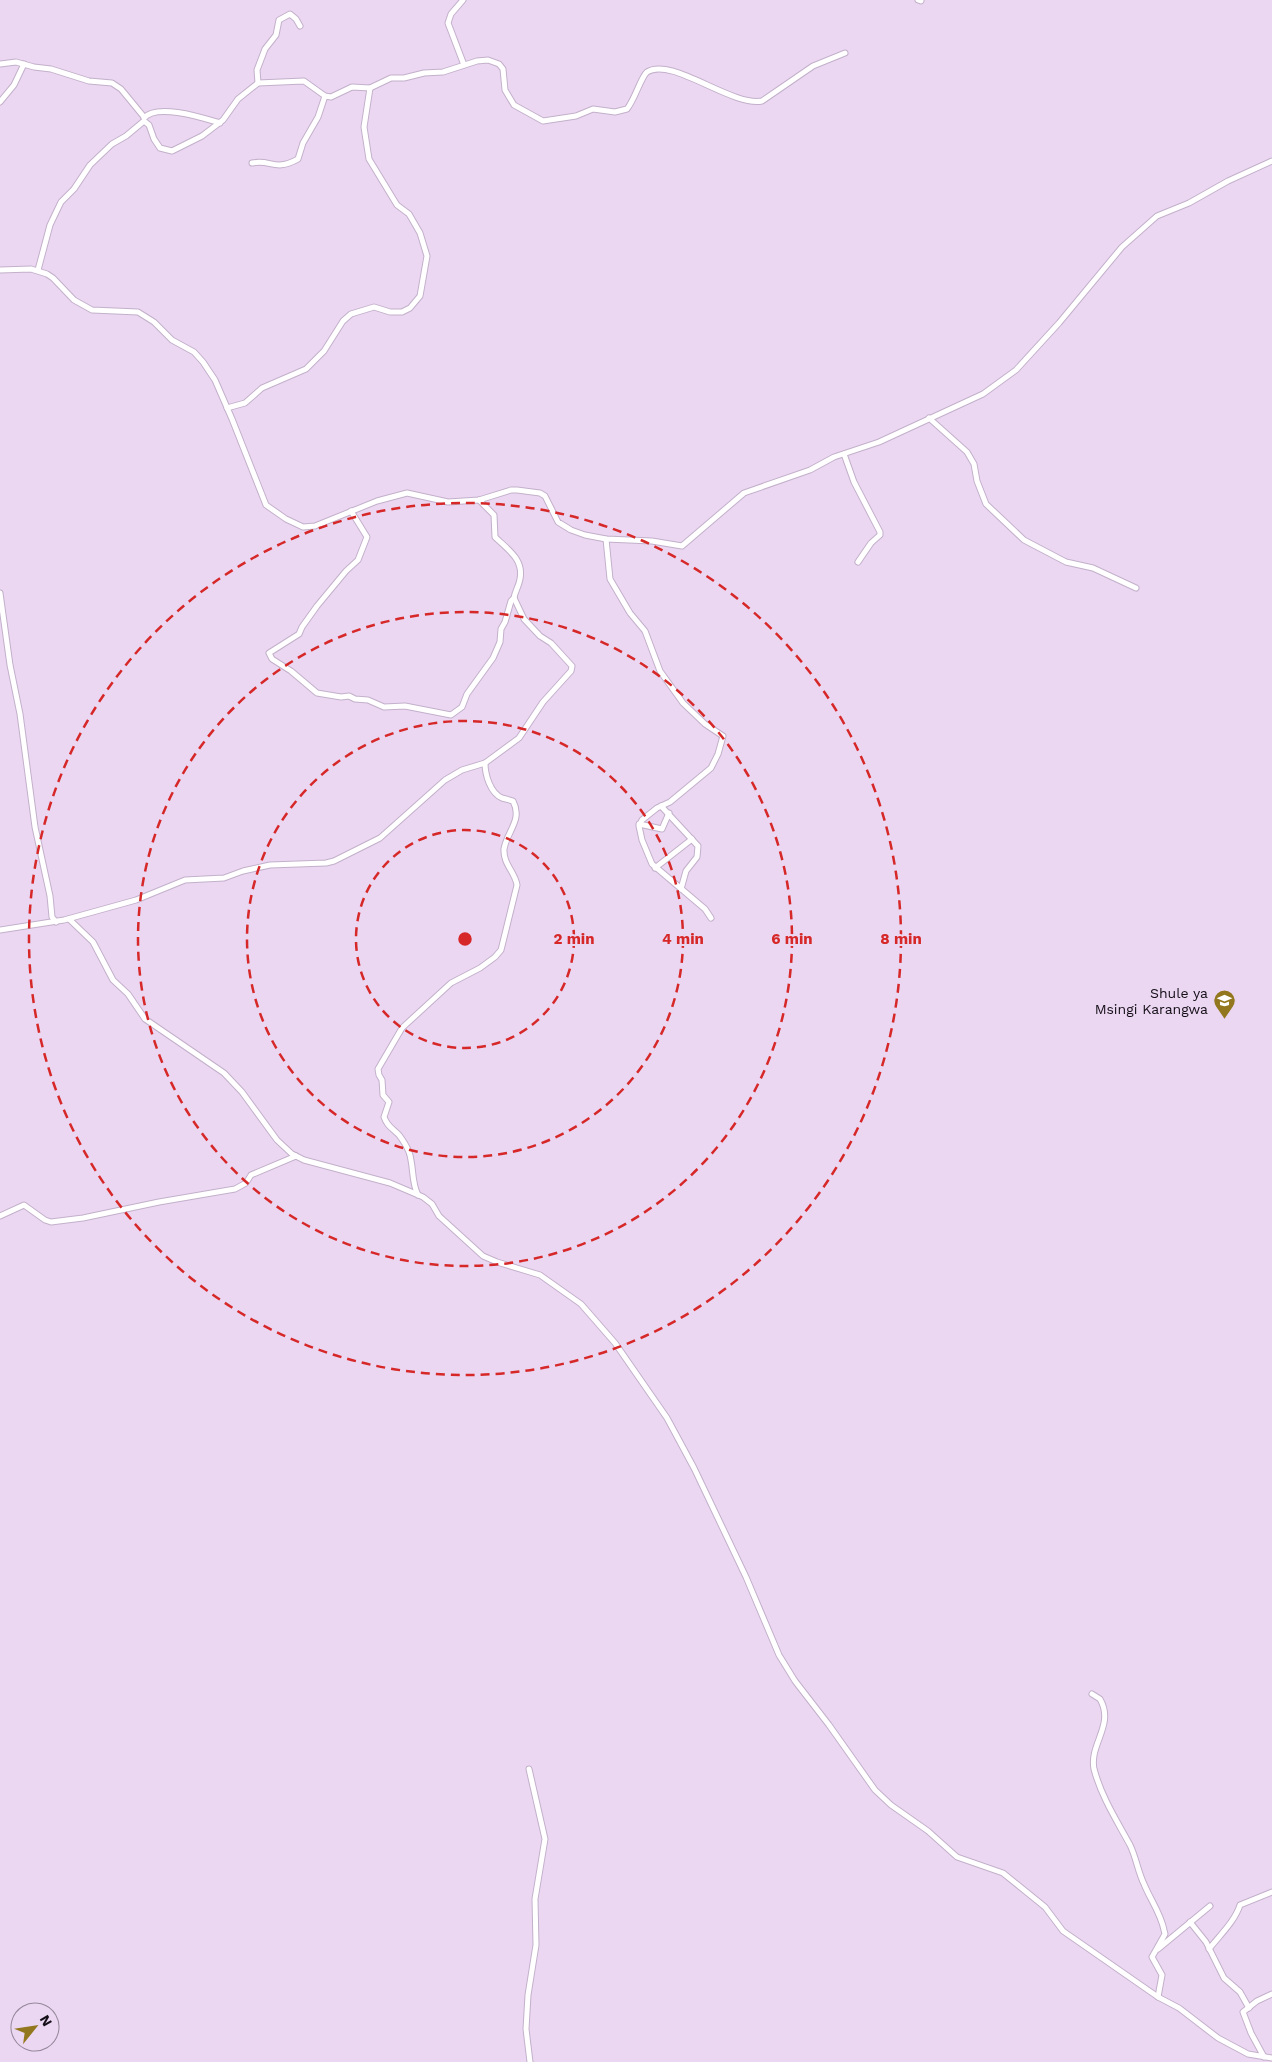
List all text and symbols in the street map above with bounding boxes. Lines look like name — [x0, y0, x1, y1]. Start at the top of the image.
centre of rings — [456, 930, 474, 948]
text: 2 min — [553, 930, 595, 948]
text: 4 min — [662, 930, 704, 948]
text: 6 min — [771, 930, 813, 948]
text: 8 min — [880, 930, 922, 948]
place label: Shule ya Msingi Karangwa — [1095, 985, 1208, 1017]
school or university icon: Shule ya Msingi Karangwa — [1212, 989, 1236, 1020]
north arrow — [10, 2002, 60, 2052]
text: N — [37, 2012, 56, 2029]

